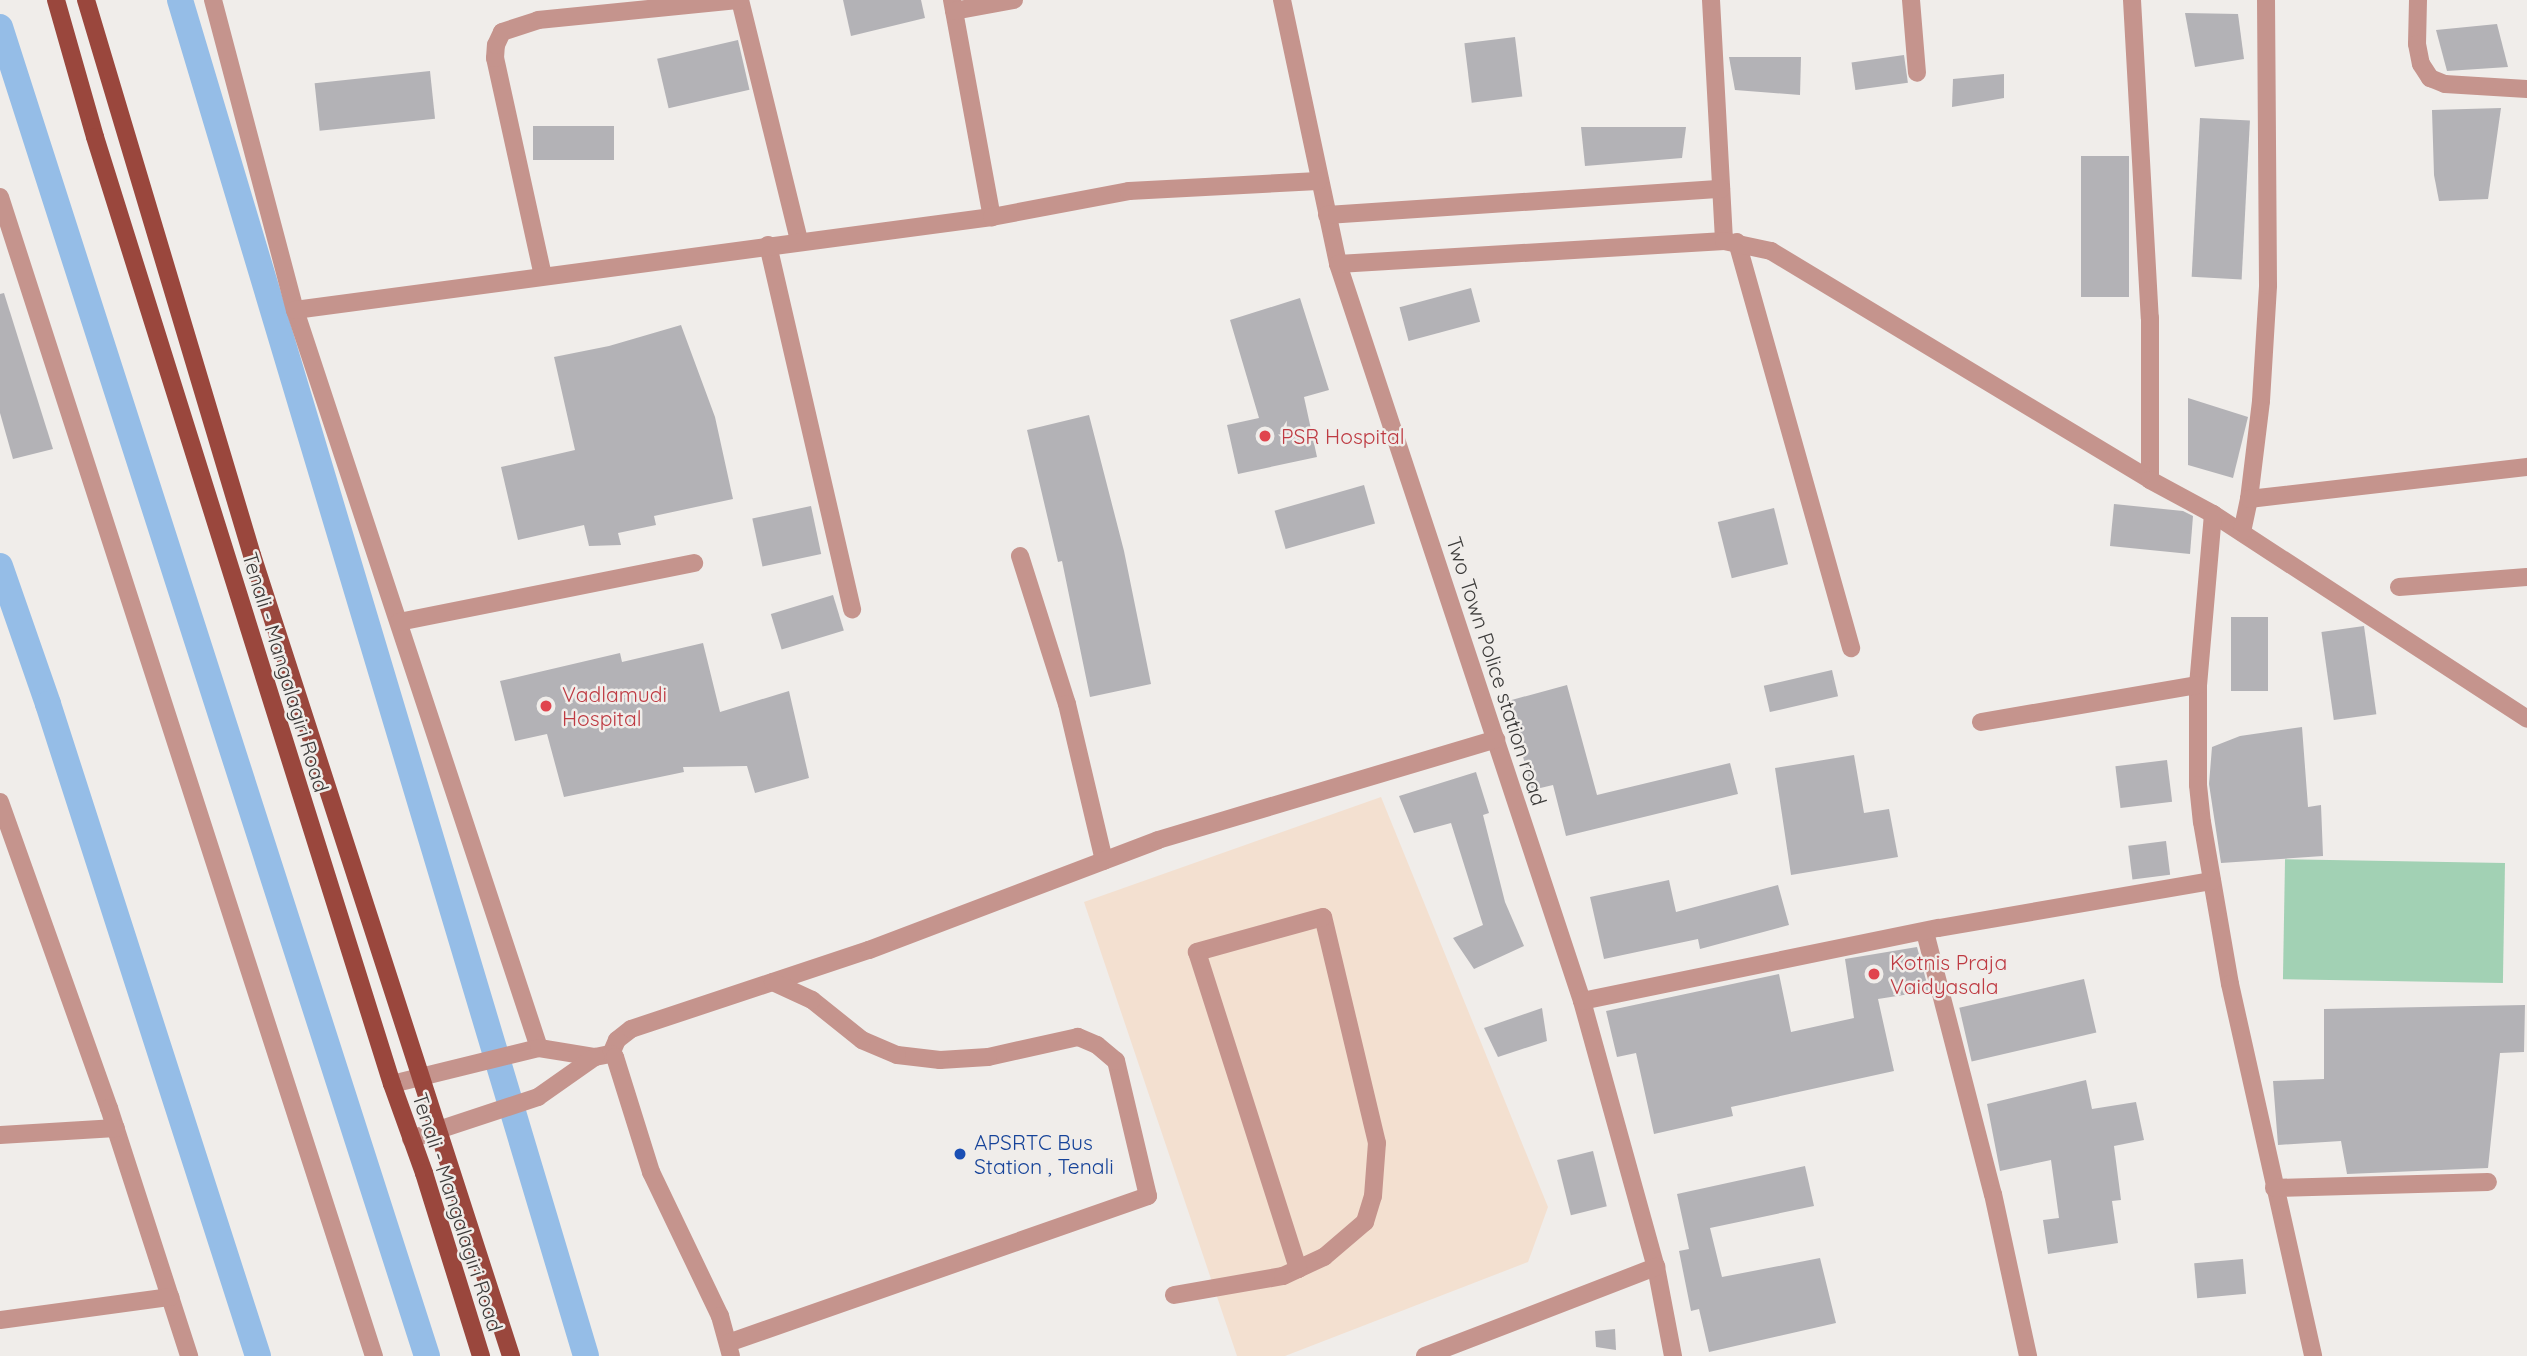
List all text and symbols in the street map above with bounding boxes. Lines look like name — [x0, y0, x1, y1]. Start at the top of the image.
place label: PSR Hospital — [1281, 423, 1405, 449]
marker: PSR Hospital — [1255, 426, 1275, 446]
street label: Two Town Police station road — [1442, 533, 1552, 809]
street label: Tenali - Mangalagiri Road — [237, 549, 335, 795]
place label: Vadlamudi Hospital — [562, 681, 667, 731]
marker: Vadlamudi Hospital — [536, 696, 556, 716]
place label: Kotnis Praja Vaidyasala — [1890, 949, 2007, 999]
marker: Kotnis Praja Vaidyasala — [1864, 964, 1884, 984]
street label: Tenali - Mangalagiri Road — [407, 1090, 509, 1334]
place label: APSRTC Bus Station , Tenali — [974, 1129, 1114, 1179]
marker: APSRTC Bus Station , Tenali — [952, 1146, 968, 1162]

